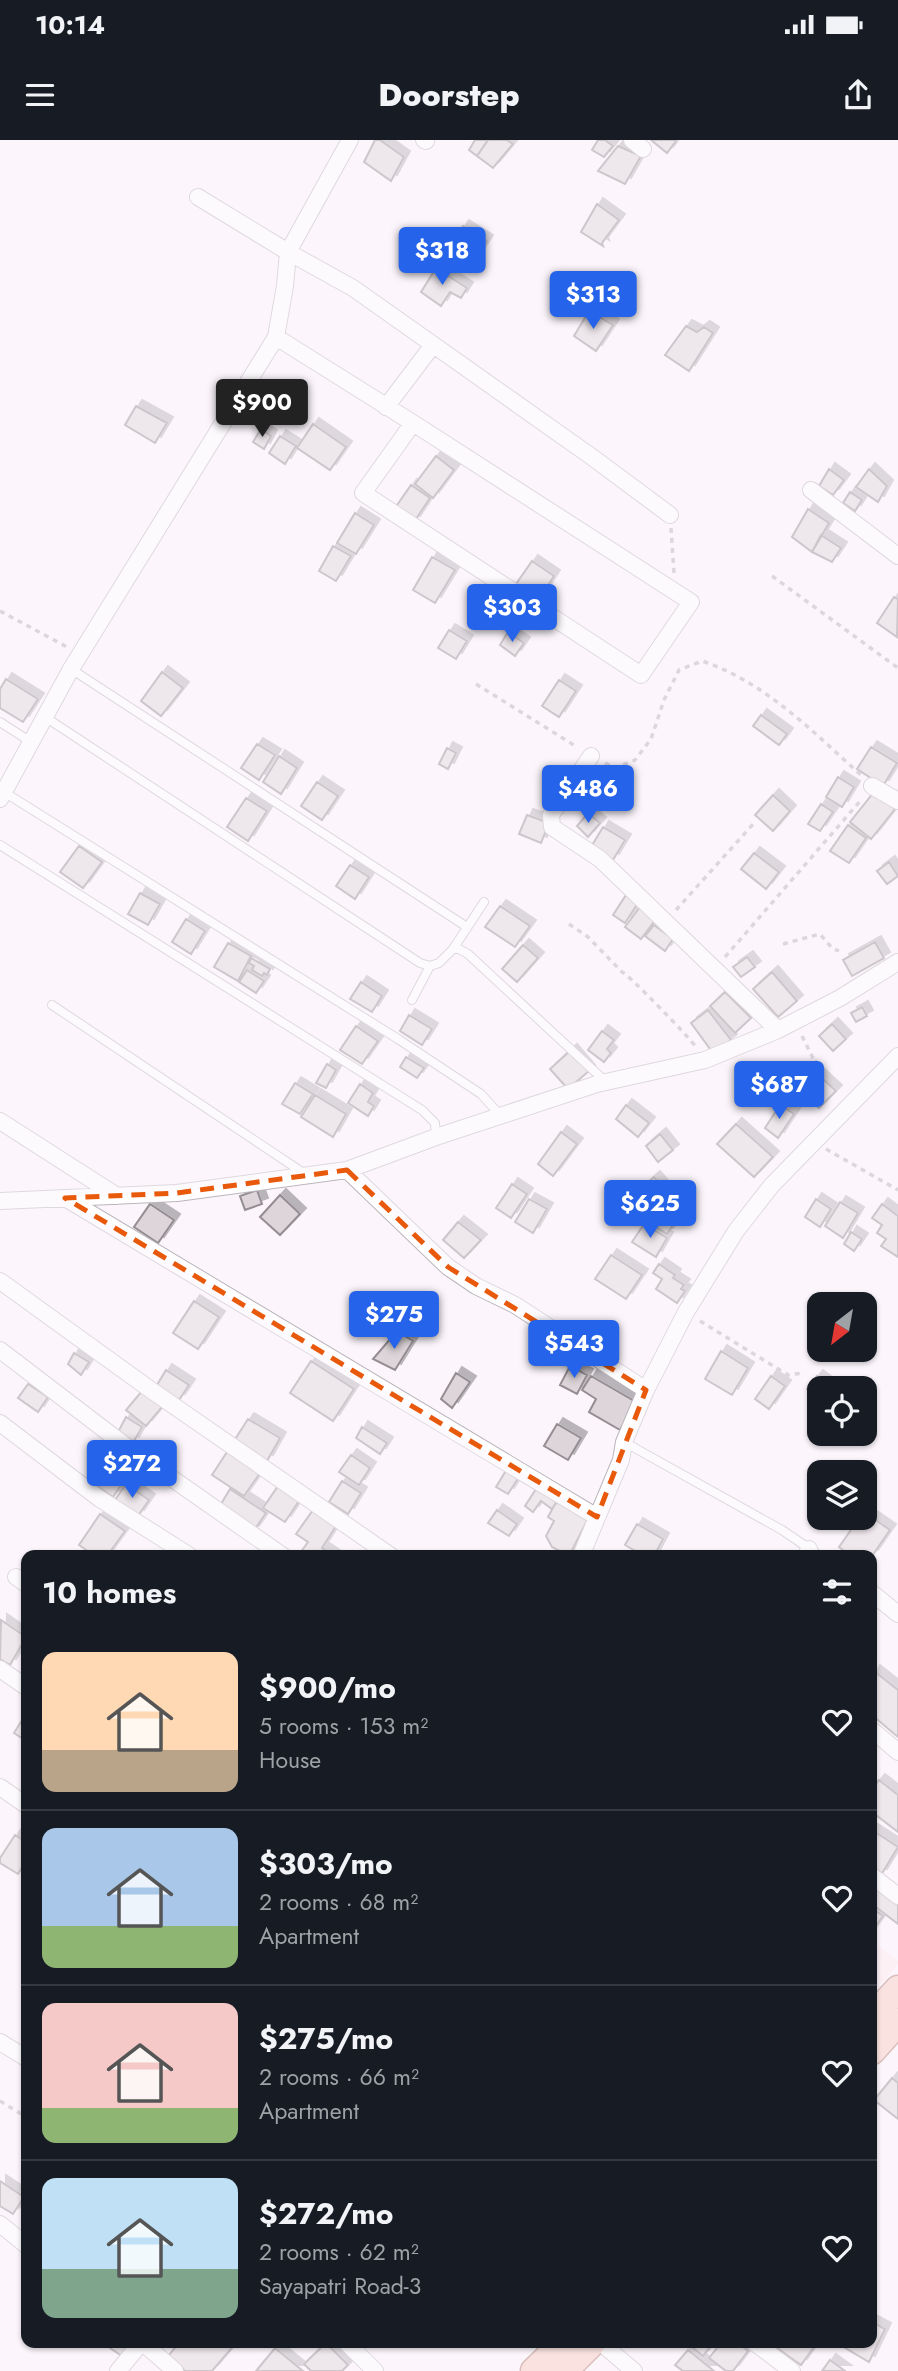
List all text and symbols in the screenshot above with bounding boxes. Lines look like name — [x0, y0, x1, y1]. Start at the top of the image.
text: 10:14 — [35, 6, 105, 44]
text: Doorstep — [378, 72, 520, 118]
icon: menu — [21, 76, 59, 114]
icon: share — [839, 76, 877, 114]
pin: $318 — [401, 228, 483, 287]
text: $318 — [415, 233, 469, 267]
pin: $313 — [552, 272, 634, 331]
text: $313 — [566, 277, 620, 311]
pin: $900 — [221, 380, 303, 439]
text: $900 — [232, 385, 292, 419]
pin: $303 — [471, 584, 553, 644]
text: $303 — [483, 590, 541, 624]
pin: $486 — [547, 766, 629, 825]
text: $486 — [558, 771, 618, 805]
pin: $687 — [738, 1062, 820, 1121]
text: $687 — [750, 1067, 808, 1101]
pin: $625 — [609, 1180, 691, 1240]
text: $625 — [620, 1186, 680, 1220]
pin: $275 — [353, 1292, 435, 1351]
north arrow — [807, 1292, 877, 1362]
map controls — [807, 1292, 877, 1530]
text: $275 — [365, 1297, 423, 1331]
pin: $543 — [533, 1320, 615, 1380]
text: $543 — [544, 1326, 604, 1360]
button: locate — [807, 1376, 877, 1446]
pin: $272 — [91, 1440, 173, 1500]
text: $272 — [103, 1446, 161, 1480]
button: layers — [807, 1460, 877, 1530]
text: 10 homes — [42, 1571, 176, 1614]
icon: filters — [818, 1573, 856, 1611]
text: $900/mo — [259, 1666, 396, 1709]
icon: home — [98, 1680, 182, 1764]
icon: heart — [818, 1703, 856, 1741]
text: 5 rooms · 153 m² — [259, 1709, 428, 1743]
text: House — [259, 1743, 321, 1777]
text: $303/mo — [259, 1842, 393, 1885]
icon: home — [98, 1856, 182, 1940]
icon: heart — [818, 1879, 856, 1917]
text: 2 rooms · 68 m² — [259, 1885, 418, 1919]
text: Apartment — [259, 1919, 359, 1953]
text: $275/mo — [259, 2017, 393, 2060]
icon: home — [98, 2031, 182, 2115]
icon: heart — [818, 2054, 856, 2092]
text: 2 rooms · 66 m² — [259, 2060, 419, 2094]
text: Apartment — [259, 2094, 359, 2128]
text: $272/mo — [259, 2192, 394, 2235]
icon: home — [98, 2206, 182, 2290]
icon: heart — [818, 2229, 856, 2267]
text: 2 rooms · 62 m² — [259, 2235, 419, 2269]
text: Sayapatri Road-3 — [259, 2269, 421, 2303]

